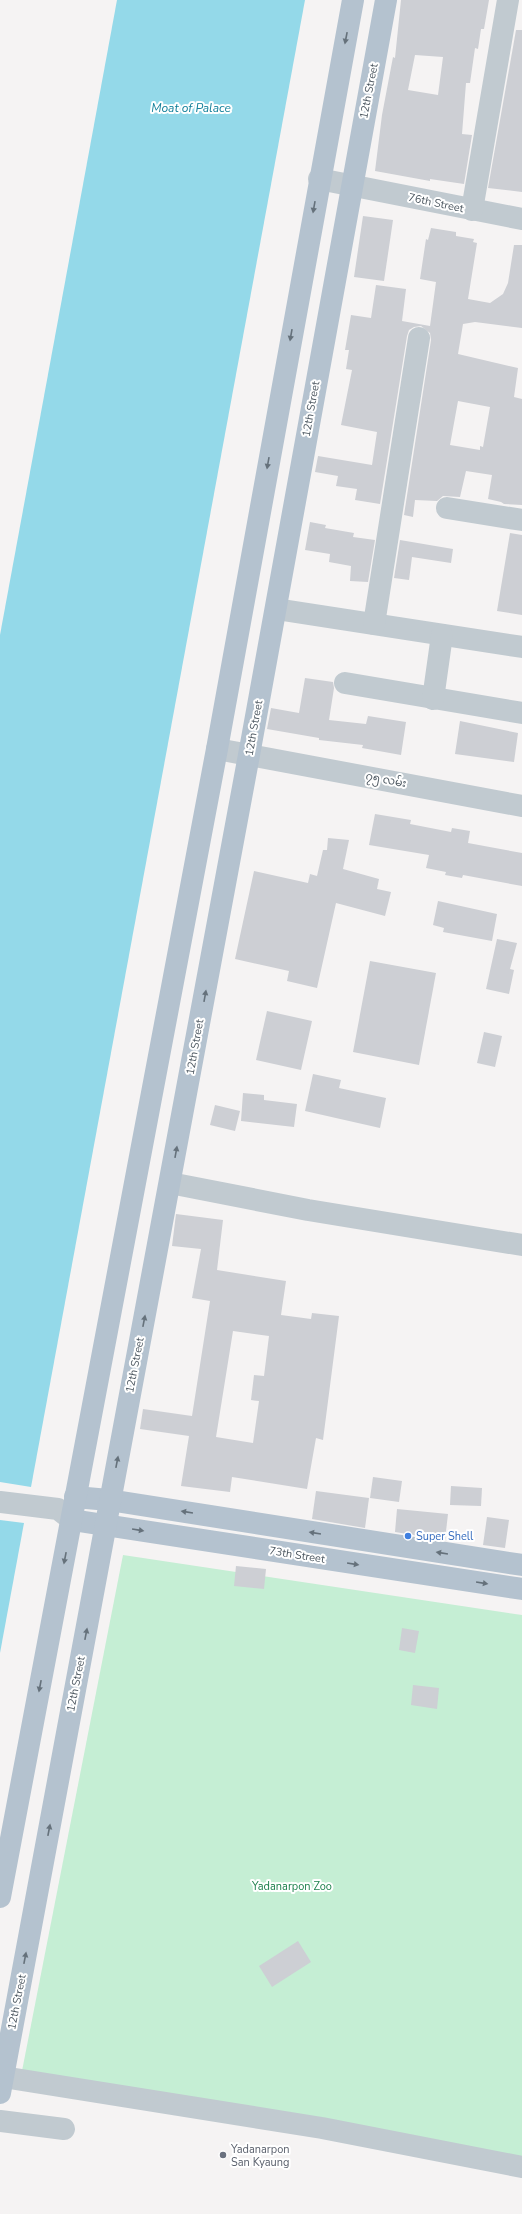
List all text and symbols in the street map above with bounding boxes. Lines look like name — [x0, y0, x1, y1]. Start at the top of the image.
one-way arrow — [342, 32, 348, 44]
street label: 12th Street — [356, 62, 382, 120]
water label: Moat of Palace — [151, 100, 231, 116]
street label: 76th Street — [407, 190, 465, 216]
one-way arrow — [311, 201, 317, 214]
one-way arrow — [288, 329, 294, 342]
street label: 12th Street — [299, 380, 323, 438]
one-way arrow — [265, 457, 271, 469]
street label: 12th Street — [242, 699, 266, 757]
street label: ၇၅ လမ်း — [364, 769, 408, 792]
one-way arrow — [202, 990, 208, 1002]
street label: 12th Street — [183, 1018, 207, 1076]
one-way arrow — [173, 1146, 179, 1158]
one-way arrow — [141, 1314, 147, 1327]
street label: 12th Street — [122, 1336, 148, 1394]
one-way arrow — [114, 1456, 120, 1468]
one-way arrow — [181, 1509, 193, 1515]
one-way arrow — [132, 1527, 145, 1533]
place label: Super Shell — [416, 1529, 474, 1544]
one-way arrow — [309, 1530, 322, 1536]
marker: Super Shell — [403, 1531, 413, 1541]
street label: 73th Street — [268, 1543, 326, 1567]
one-way arrow — [436, 1550, 448, 1556]
one-way arrow — [62, 1552, 68, 1565]
one-way arrow — [347, 1561, 359, 1567]
one-way arrow — [476, 1580, 488, 1586]
one-way arrow — [83, 1628, 89, 1640]
street label: 12th Street — [63, 1655, 89, 1713]
one-way arrow — [37, 1680, 43, 1692]
one-way arrow — [46, 1824, 52, 1837]
park label: Yadanarpon Zoo — [251, 1879, 332, 1894]
one-way arrow — [23, 1952, 29, 1964]
street label: 12th Street — [4, 1973, 30, 2031]
place label: Yadanarpon San Kyaung — [230, 2142, 290, 2170]
marker: Yadanarpon San Kyaung — [218, 2150, 228, 2160]

